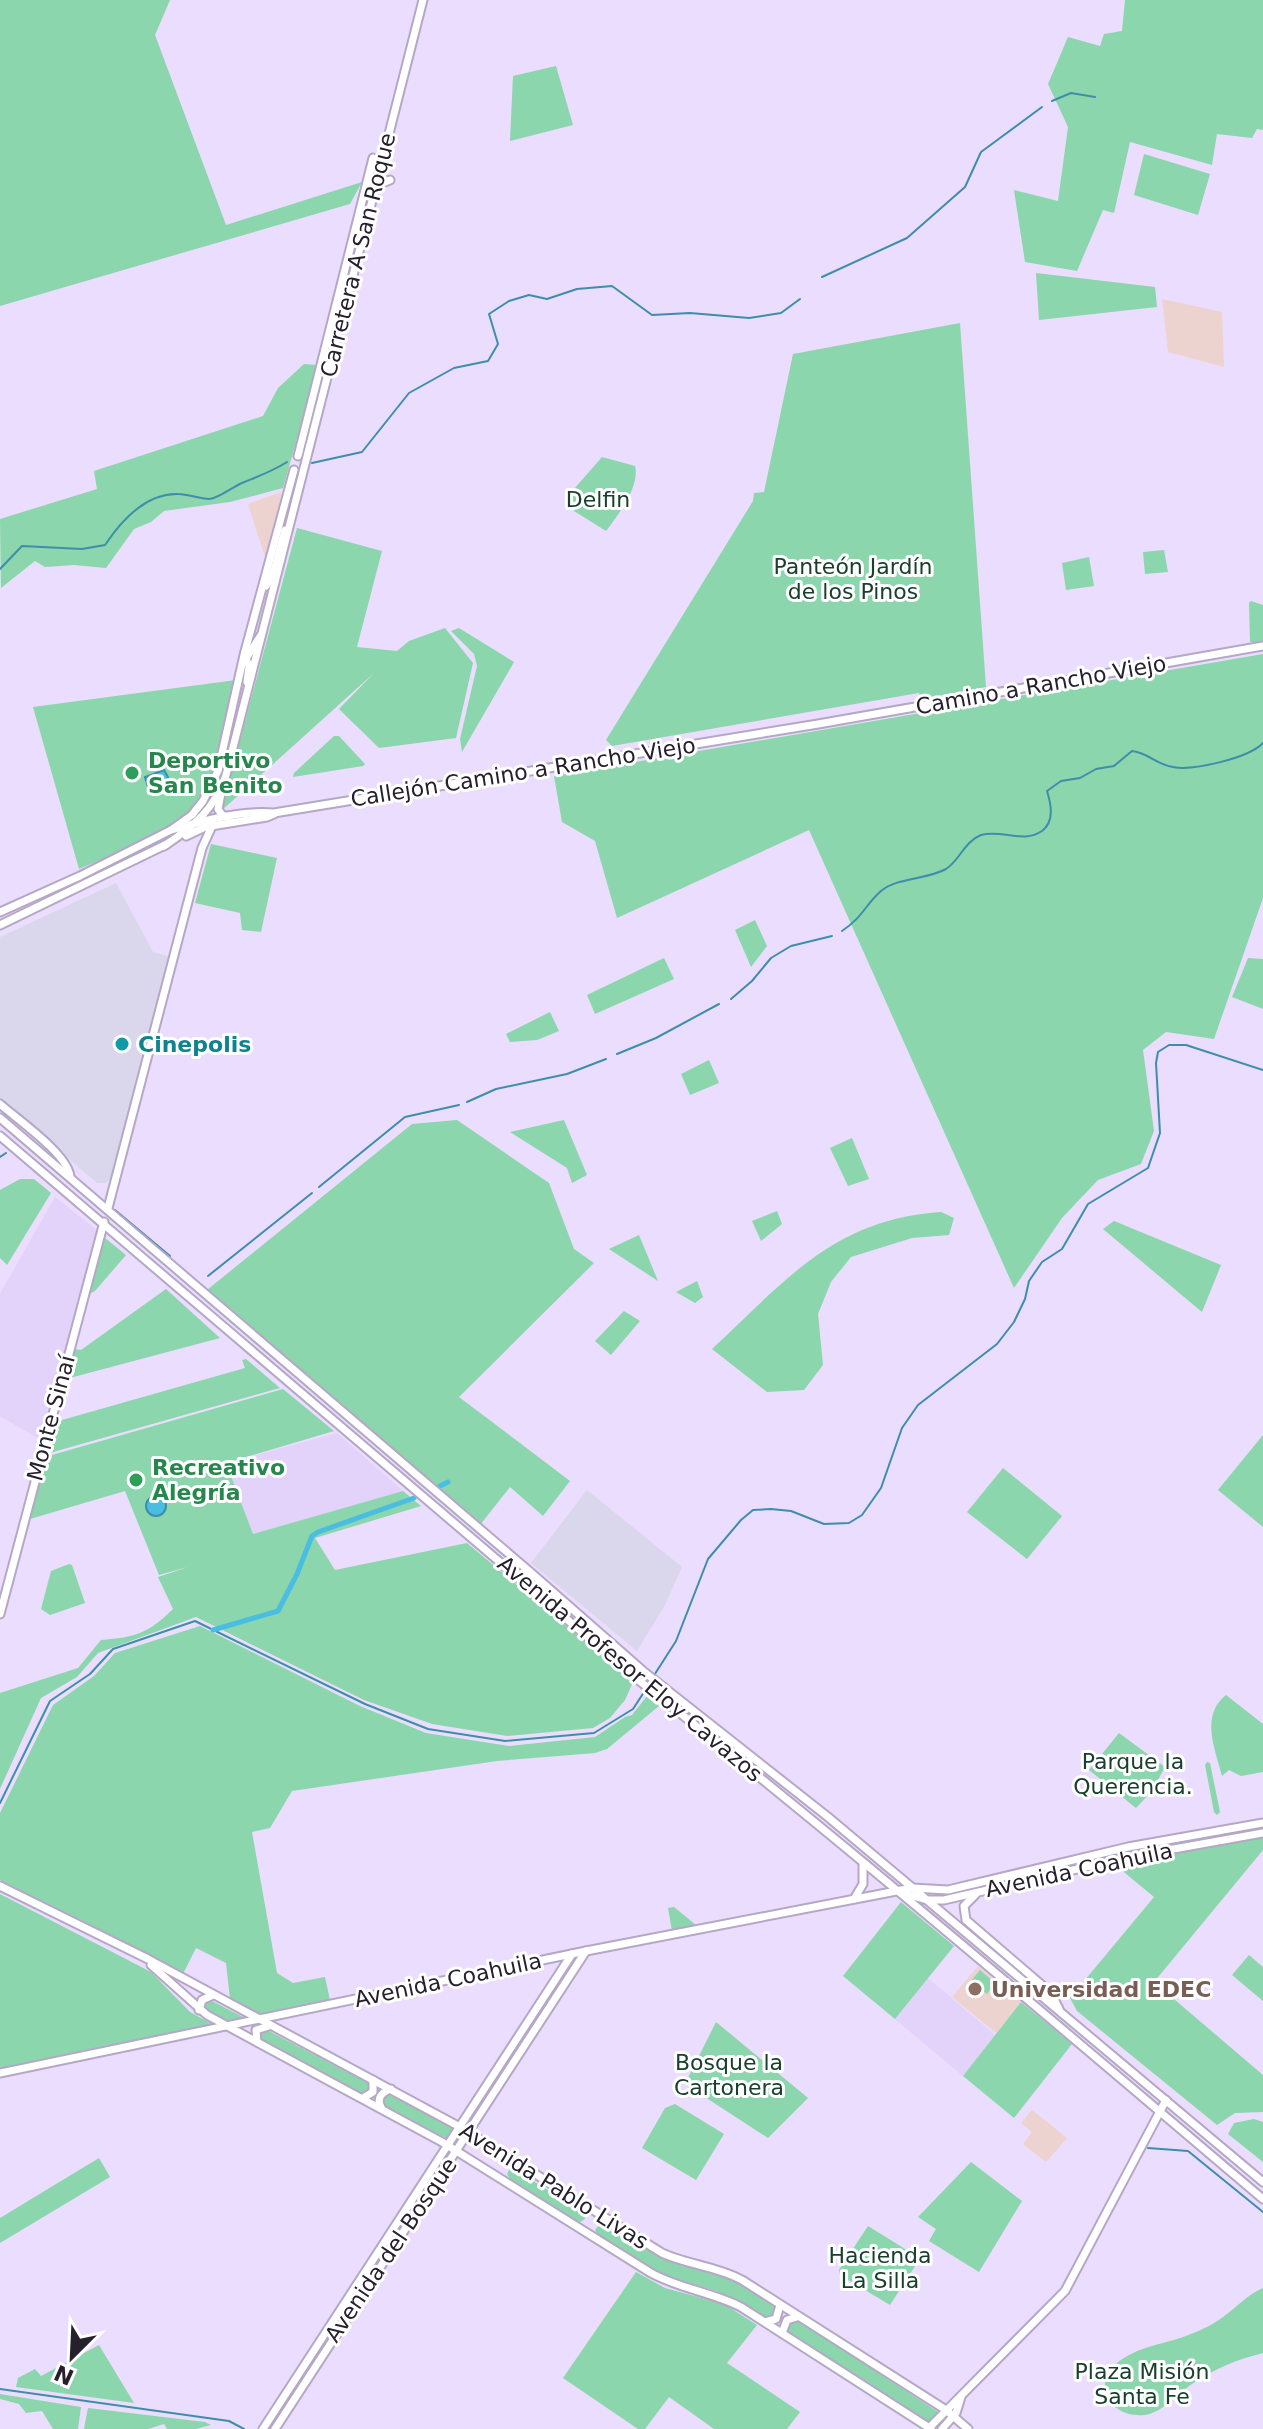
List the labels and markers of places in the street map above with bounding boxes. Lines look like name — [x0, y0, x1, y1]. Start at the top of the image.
place label: Deportivo San Benito — [148, 748, 283, 798]
marker: Deportivo San Benito — [123, 764, 141, 782]
place label: Cinepolis — [138, 1032, 251, 1057]
marker: Cinepolis — [113, 1035, 131, 1053]
place label: Recreativo Alegría — [152, 1455, 285, 1505]
marker: Recreativo Alegría — [127, 1471, 145, 1489]
place label: Universidad EDEC — [991, 1977, 1211, 2002]
marker: Universidad EDEC — [966, 1980, 984, 1998]

